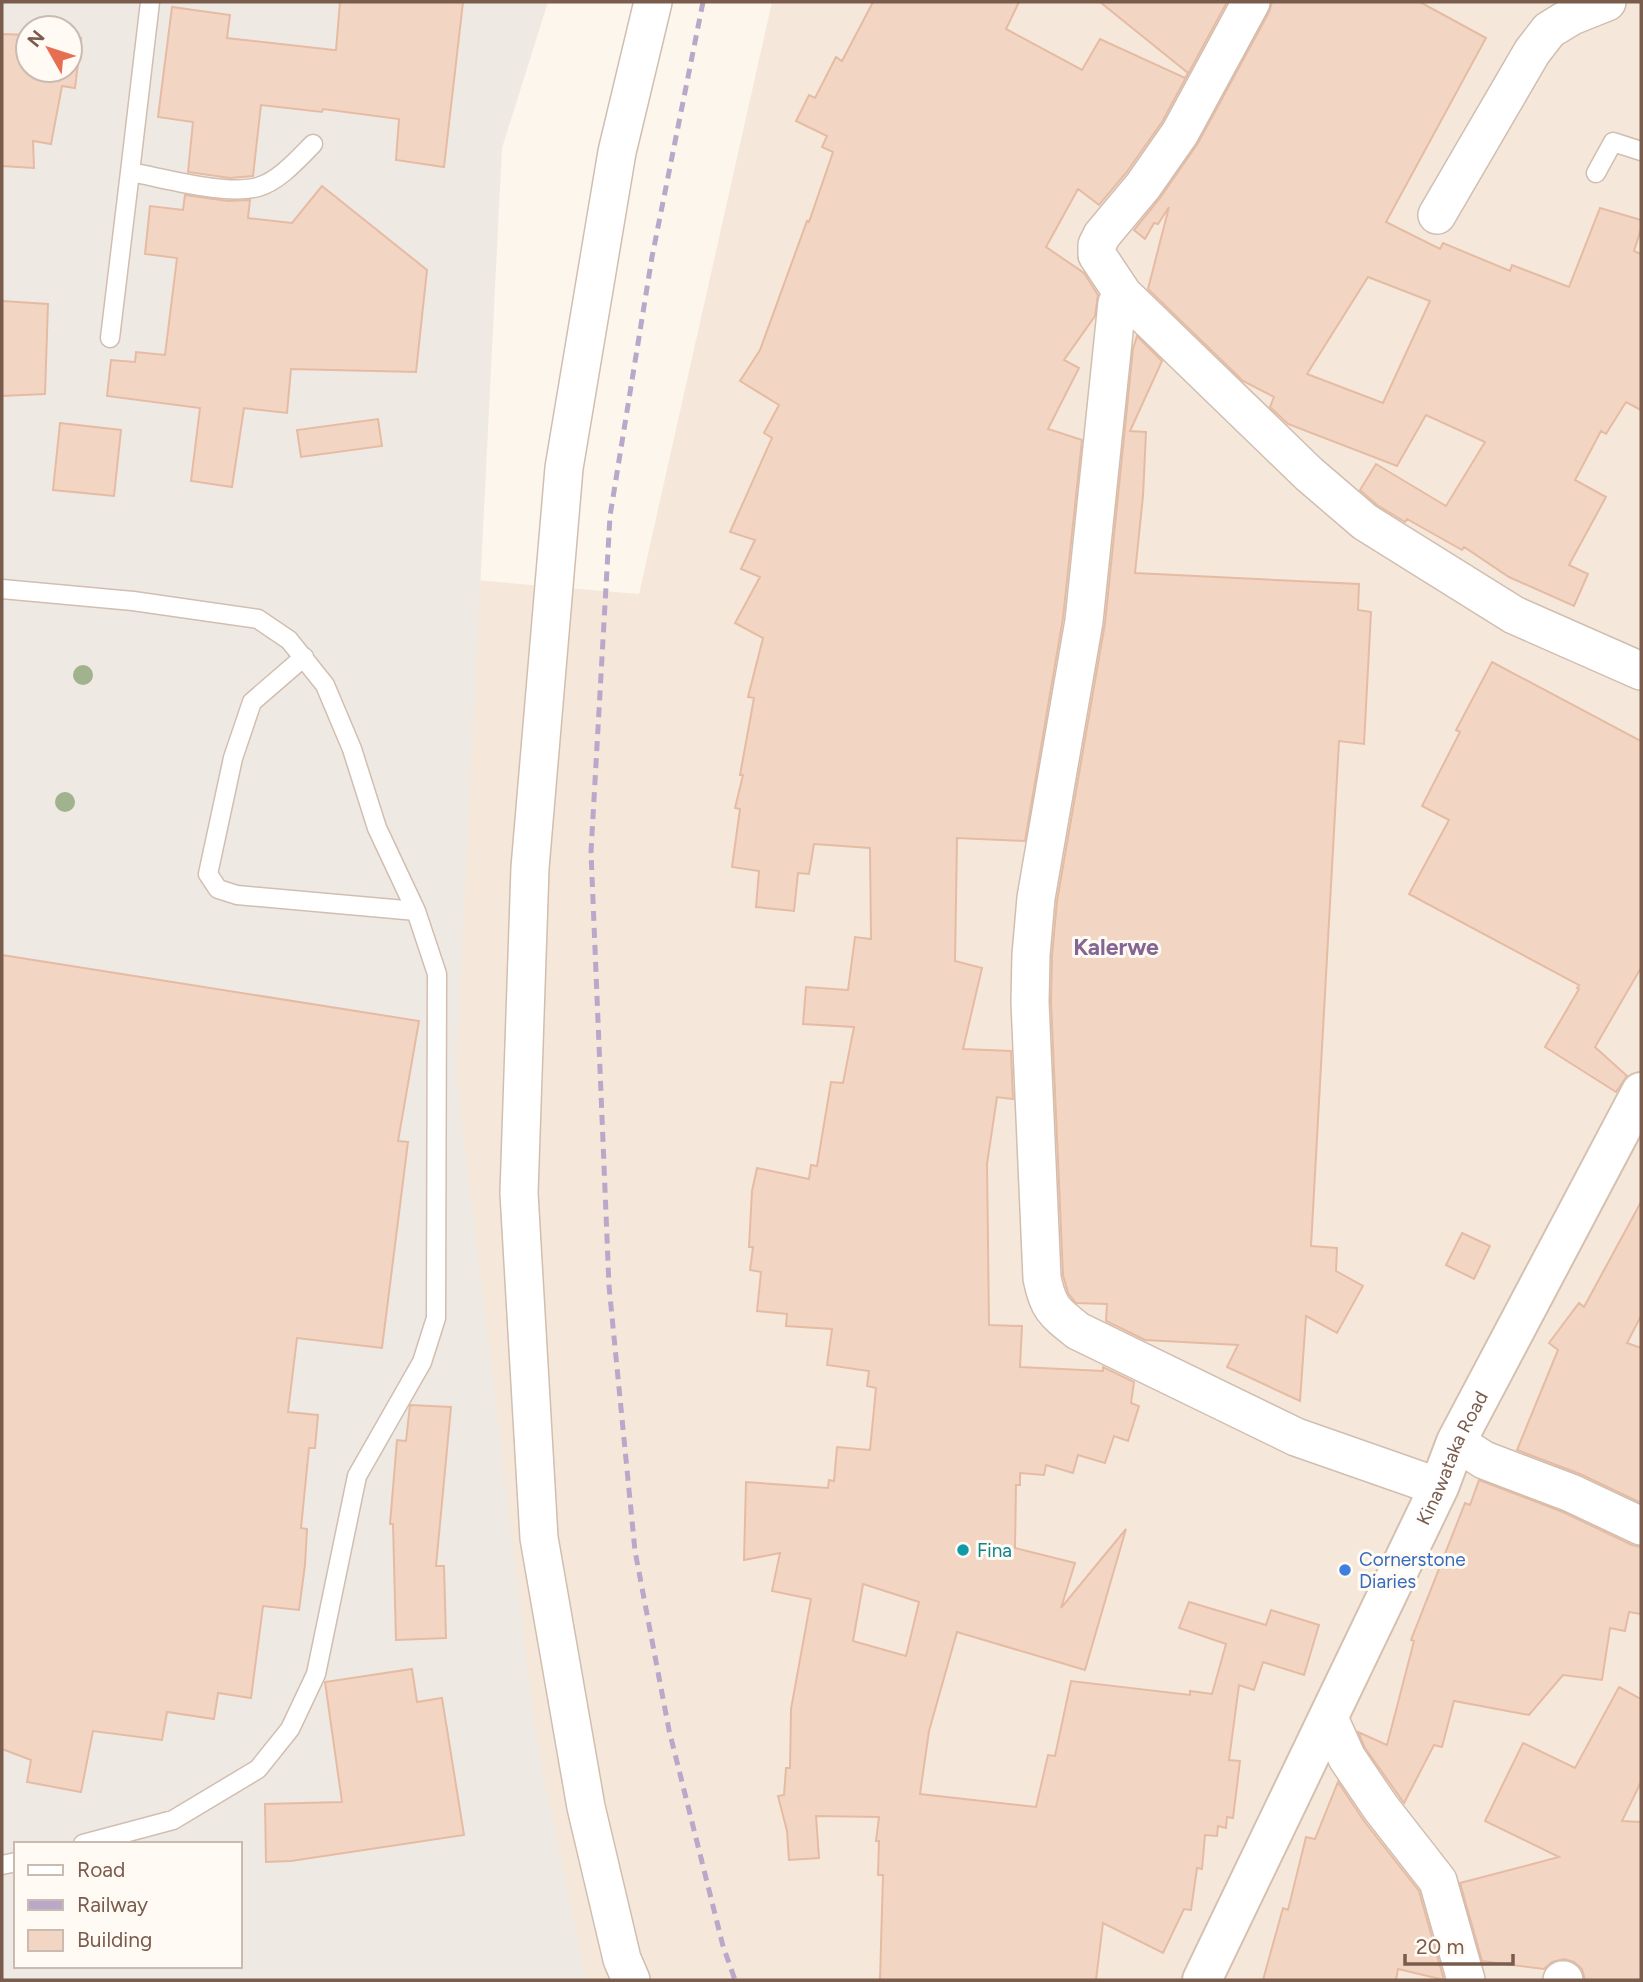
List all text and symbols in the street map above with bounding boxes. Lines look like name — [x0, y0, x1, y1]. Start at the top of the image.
north arrow — [14, 14, 84, 84]
text: N — [23, 26, 50, 52]
district label: Kalerwe — [1073, 933, 1159, 961]
street label: Kinawataka Road — [1411, 1387, 1492, 1528]
place label: Fina — [977, 1539, 1012, 1562]
marker: Fina — [955, 1542, 971, 1558]
place label: Cornerstone Diaries — [1359, 1548, 1466, 1593]
marker: Cornerstone Diaries — [1337, 1562, 1353, 1578]
legend — [14, 1842, 242, 1968]
text: Road — [77, 1857, 125, 1882]
text: Railway — [77, 1892, 148, 1917]
scale bar — [1405, 1923, 1514, 1967]
text: Building — [77, 1927, 152, 1952]
text: 20 m — [1416, 1934, 1464, 1959]

